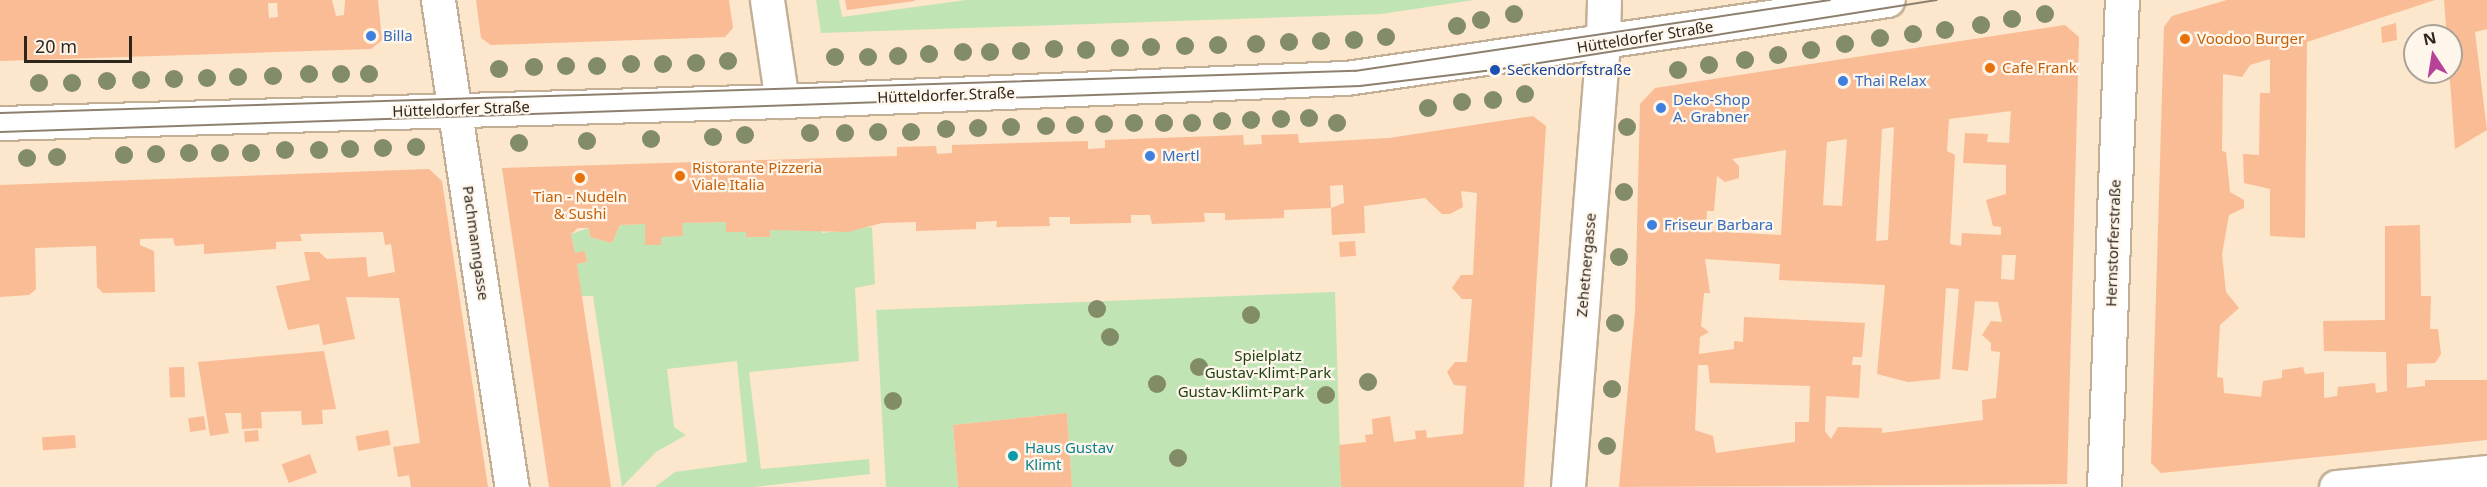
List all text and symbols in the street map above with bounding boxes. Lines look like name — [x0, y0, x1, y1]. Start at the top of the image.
street label: Hütteldorfer Straße — [1576, 17, 1714, 57]
scale bar — [27, 24, 135, 62]
north arrow — [2403, 24, 2463, 84]
text: N — [2421, 26, 2438, 50]
place label: Billa — [383, 27, 413, 45]
marker: Billa — [364, 29, 378, 43]
place label: Voodoo Burger — [2197, 30, 2304, 48]
marker: Voodoo Burger — [2178, 32, 2192, 46]
text: 20 m — [35, 34, 77, 58]
place label: Cafe Frank — [2002, 59, 2077, 77]
place label: Seckendorfstraße — [1507, 61, 1631, 79]
marker: Cafe Frank — [1983, 61, 1997, 75]
marker: Seckendorfstraße — [1488, 63, 1502, 77]
place label: Thai Relax — [1855, 72, 1927, 90]
marker: Thai Relax — [1836, 74, 1850, 88]
street label: Hütteldorfer Straße — [877, 84, 1015, 106]
place label: Deko-Shop A. Grabner — [1673, 90, 1750, 125]
street label: Hütteldorfer Straße — [392, 98, 530, 120]
marker: Deko-Shop A. Grabner — [1654, 101, 1668, 115]
place label: Mertl — [1162, 147, 1200, 165]
marker: Mertl — [1143, 149, 1157, 163]
place label: Ristorante Pizzeria Viale Italia — [692, 158, 822, 193]
marker: Ristorante Pizzeria Viale Italia — [673, 169, 687, 183]
marker: Tian - Nudeln & Sushi — [573, 171, 587, 185]
street label: Hernstorferstraße — [2102, 179, 2124, 307]
street label: Pachmanngasse — [459, 185, 493, 301]
place label: Tian - Nudeln & Sushi — [533, 187, 627, 222]
street label: Zehetnergasse — [1572, 212, 1600, 318]
place label: Friseur Barbara — [1664, 216, 1773, 234]
marker: Friseur Barbara — [1645, 218, 1659, 232]
park label: Spielplatz Gustav-Klimt-Park — [1205, 346, 1331, 381]
park label: Gustav-Klimt-Park — [1178, 383, 1304, 401]
place label: Haus Gustav Klimt — [1025, 438, 1114, 473]
marker: Haus Gustav Klimt — [1006, 449, 1020, 463]

